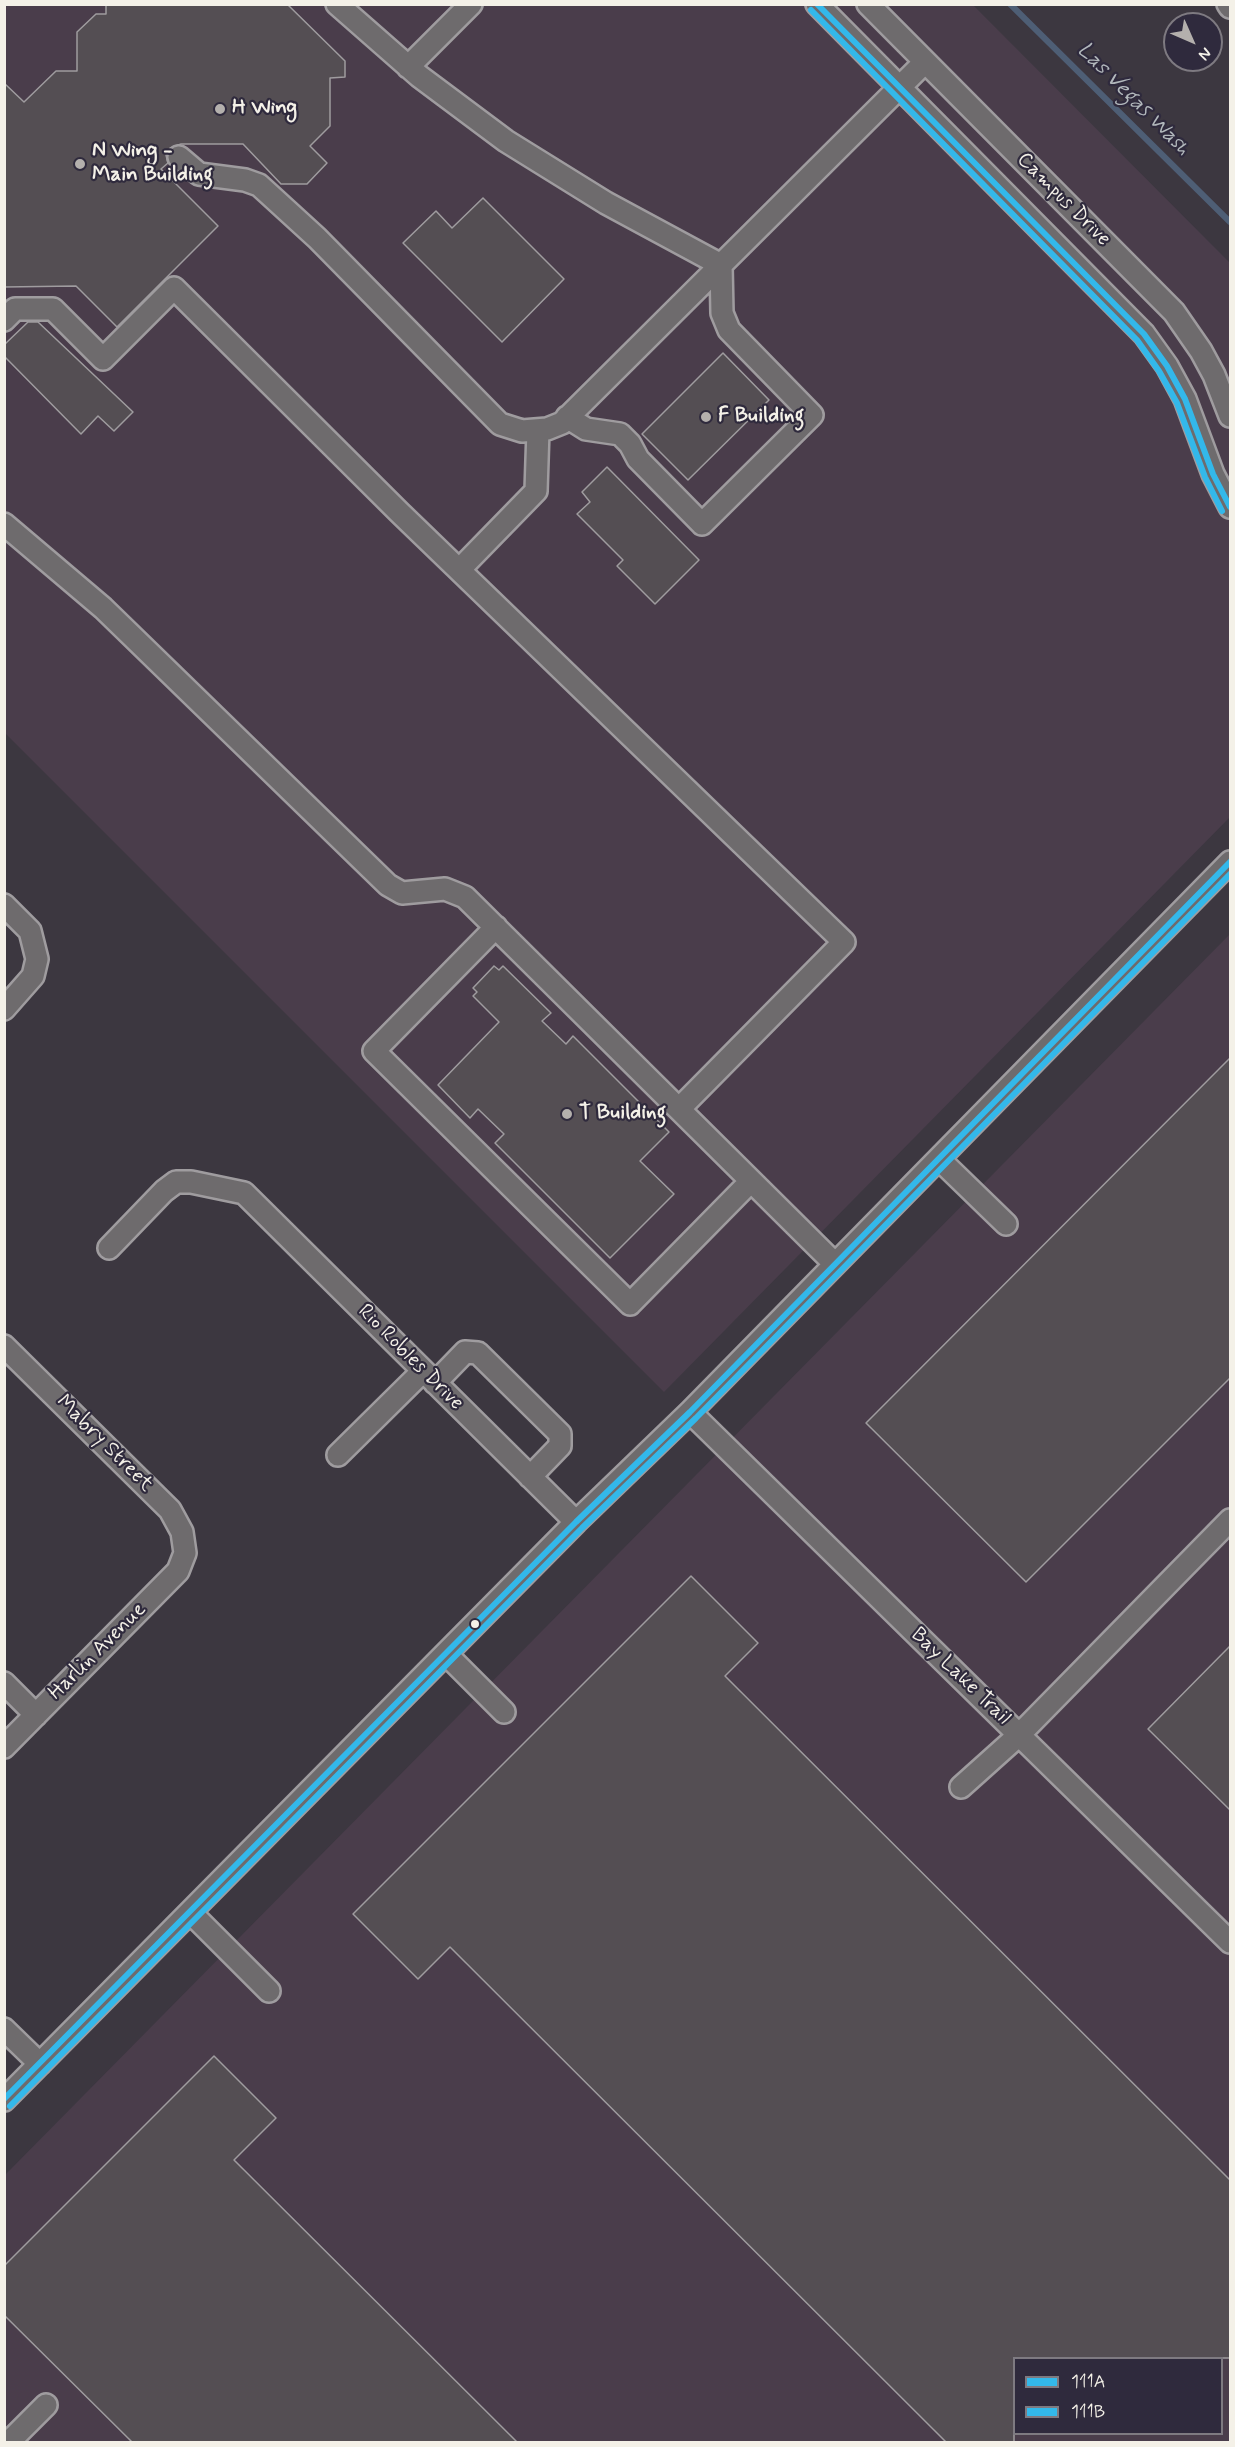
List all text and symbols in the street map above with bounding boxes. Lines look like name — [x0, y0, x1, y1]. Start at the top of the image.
north arrow — [1163, 12, 1223, 72]
water label: Las Vegas Wash — [1071, 38, 1195, 162]
text: N — [1193, 42, 1216, 65]
place label: H Wing — [232, 96, 297, 122]
marker: H Wing — [213, 102, 227, 116]
place label: N Wing - Main Building — [92, 139, 213, 189]
street label: Campus Drive — [1011, 148, 1115, 252]
marker: N Wing - Main Building — [73, 157, 87, 171]
place label: F Building — [718, 404, 804, 430]
marker: F Building — [699, 410, 713, 424]
place label: T Building — [579, 1101, 666, 1127]
marker: T Building — [560, 1107, 574, 1121]
street label: Rio Robles Drive — [352, 1300, 468, 1416]
street label: Mabry Street — [50, 1390, 158, 1498]
street label: Harlin Avenue — [44, 1598, 152, 1706]
unlabelled marker — [469, 1618, 481, 1630]
street label: Bay Lake Trail — [905, 1623, 1015, 1731]
legend — [1013, 2357, 1223, 2435]
text: 111A — [1071, 2370, 1106, 2394]
text: 111B — [1071, 2400, 1105, 2424]

